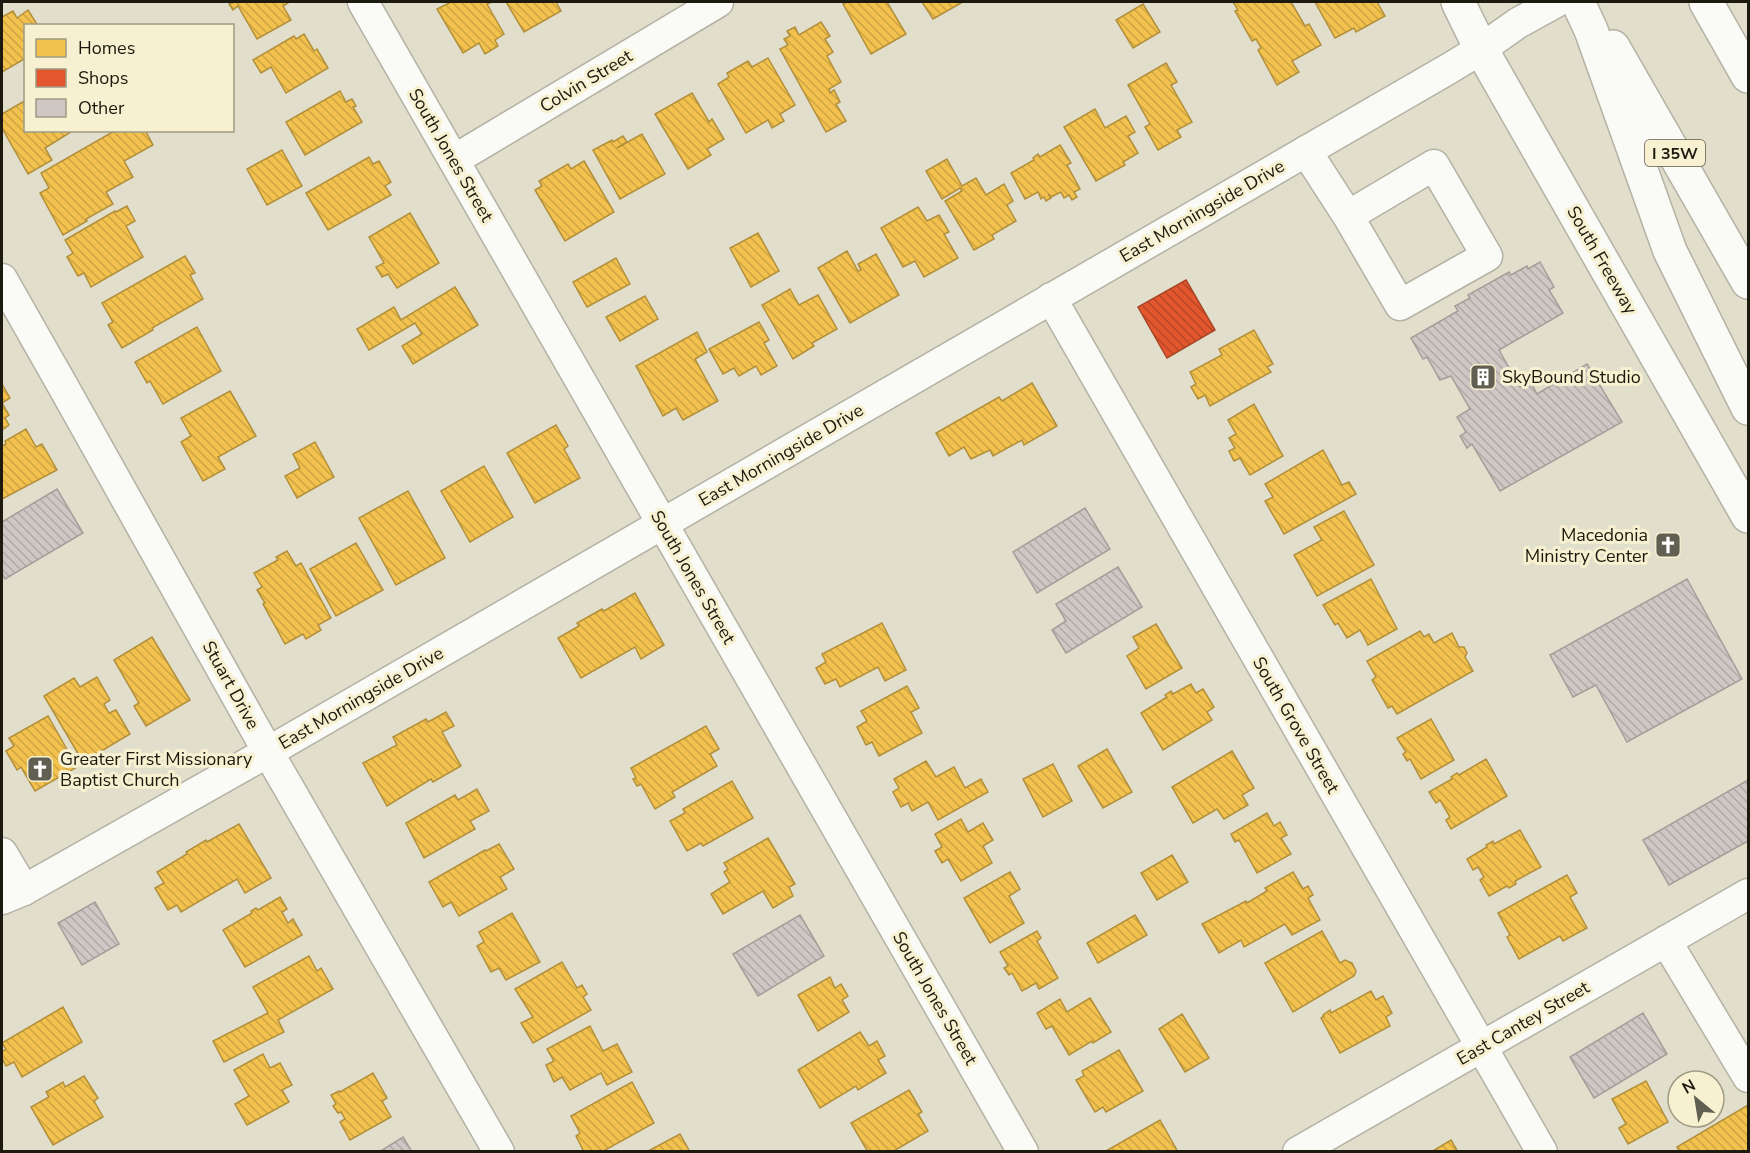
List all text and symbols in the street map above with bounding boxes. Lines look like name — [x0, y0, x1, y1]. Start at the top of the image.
legend — [24, 24, 234, 132]
text: Homes — [78, 36, 135, 60]
street label: Colvin Street — [535, 44, 637, 118]
text: Shops — [78, 66, 128, 90]
street label: South Jones Street — [403, 84, 499, 227]
text: Other — [78, 96, 125, 120]
road number: I 35W — [1645, 140, 1705, 166]
street label: East Morningside Drive — [1115, 154, 1289, 268]
street label: South Freeway — [1561, 202, 1643, 319]
building icon: SkyBound Studio — [1468, 362, 1498, 392]
place label: SkyBound Studio — [1502, 365, 1641, 389]
street label: East Morningside Drive — [694, 398, 868, 512]
street label: South Jones Street — [645, 506, 741, 649]
place label: Macedonia Ministry Center — [1525, 523, 1649, 568]
church icon: Macedonia Ministry Center — [1653, 530, 1683, 560]
street label: Stuart Drive — [197, 637, 265, 733]
street label: East Morningside Drive — [274, 641, 448, 755]
street label: South Grove Street — [1247, 652, 1345, 798]
place label: Greater First Missionary Baptist Church — [60, 747, 253, 792]
church icon: Greater First Missionary Baptist Church — [25, 754, 55, 784]
street label: South Jones Street — [887, 927, 983, 1070]
street label: East Cantey Street — [1452, 975, 1594, 1071]
north arrow — [1666, 1069, 1726, 1129]
text: N — [1678, 1074, 1700, 1099]

